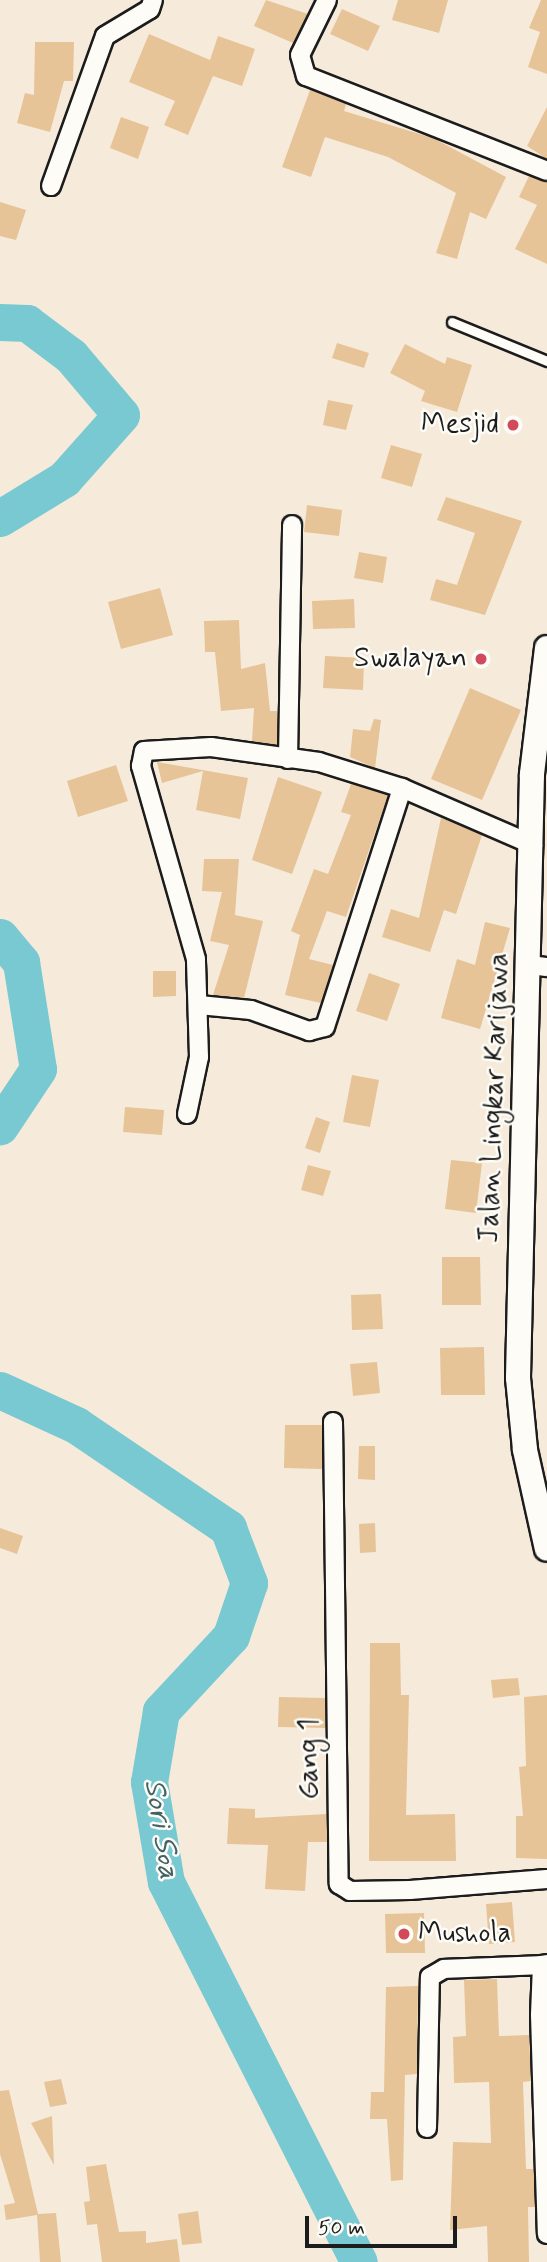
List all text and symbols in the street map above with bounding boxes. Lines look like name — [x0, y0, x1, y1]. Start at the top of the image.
place label: Mesjid — [421, 408, 499, 442]
marker: Mesjid — [505, 417, 521, 433]
place label: Swalayan — [354, 642, 467, 676]
marker: Swalayan — [473, 651, 489, 667]
street label: Jalan Lingkar Karijawa — [473, 952, 517, 1244]
street label: Gang 1 — [293, 1718, 327, 1800]
water label: Sori Soa — [135, 1776, 187, 1882]
place label: Mushola — [418, 1917, 511, 1951]
marker: Mushola — [396, 1926, 412, 1942]
scale bar — [309, 2202, 461, 2246]
text: 50 m — [318, 2214, 365, 2242]

